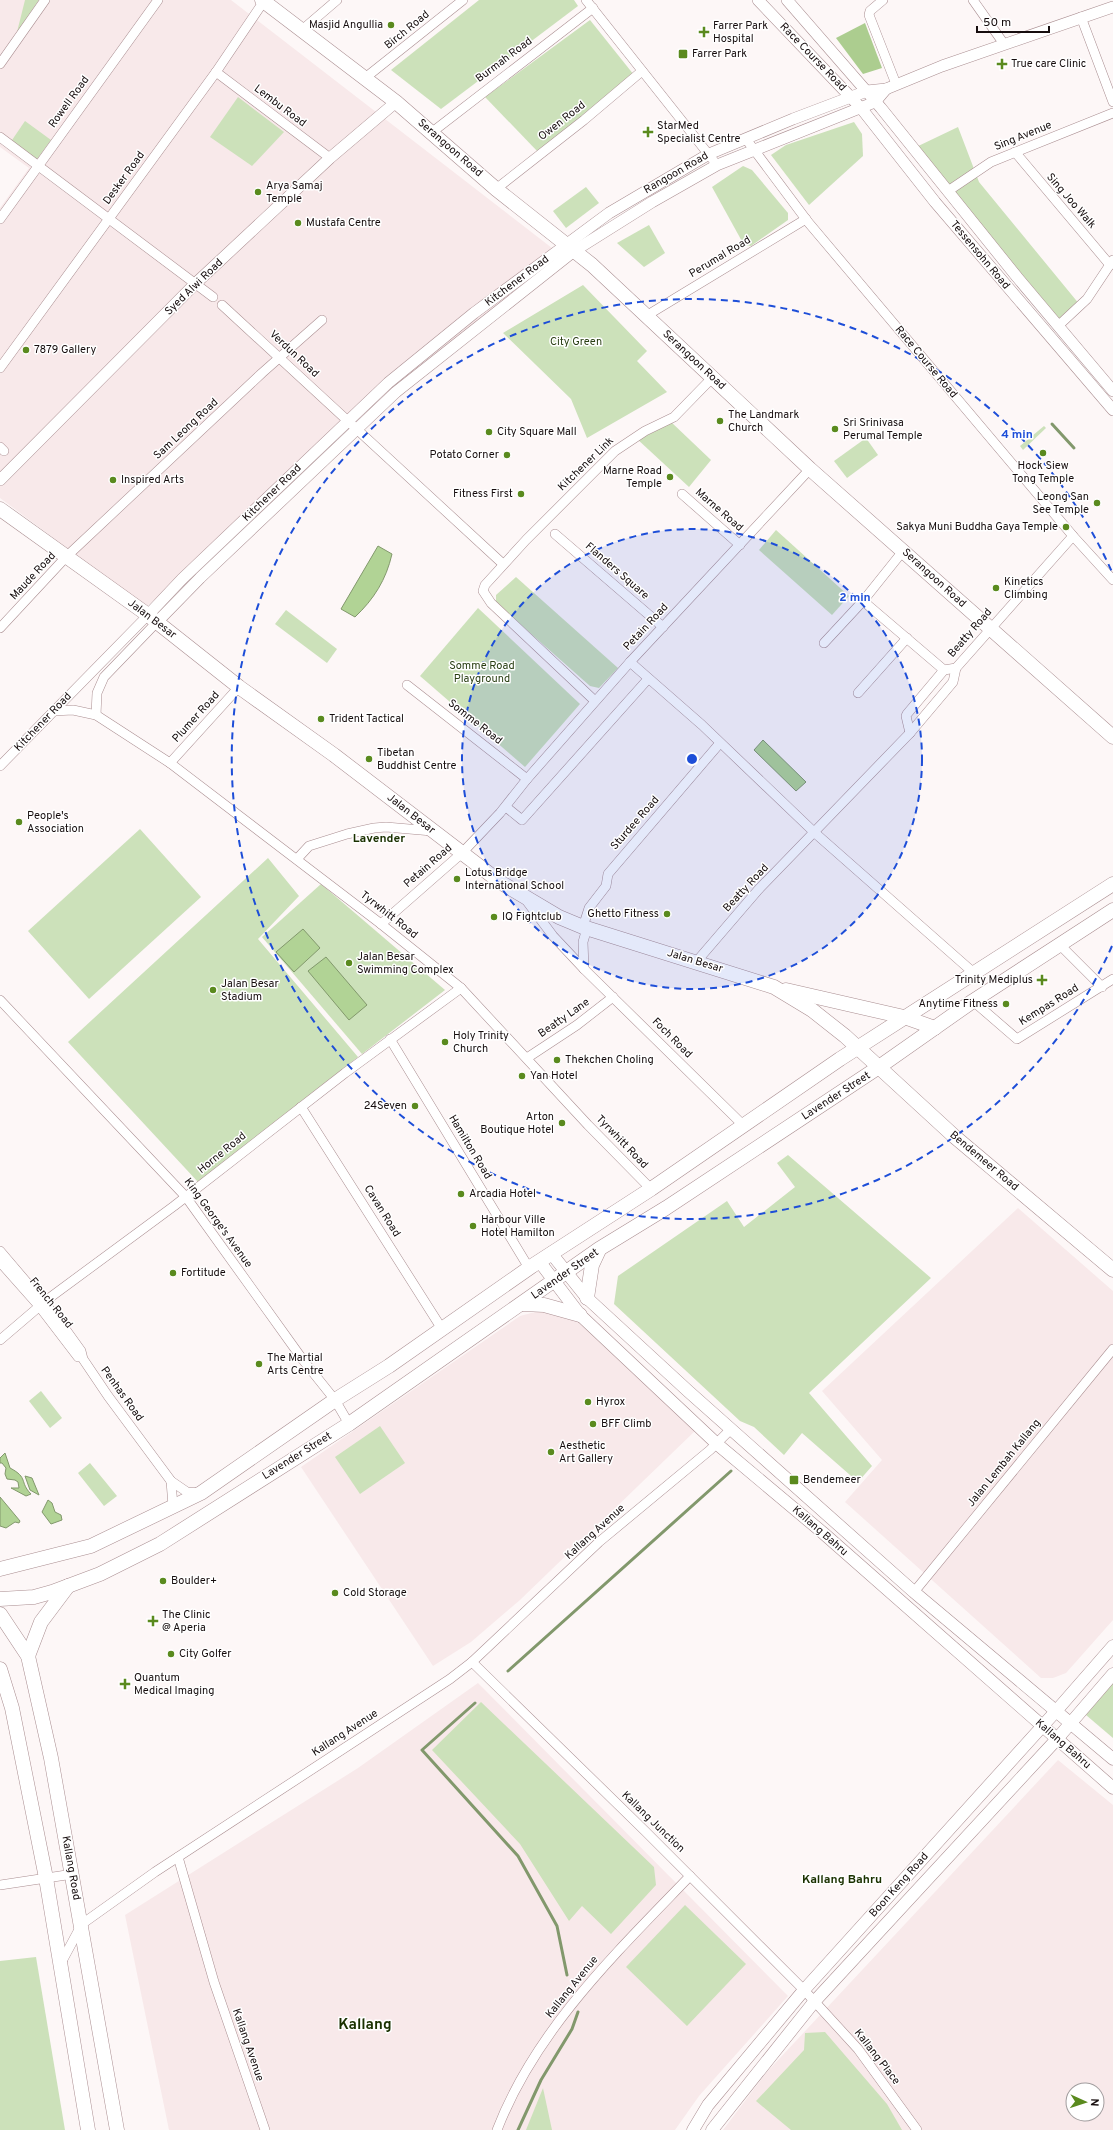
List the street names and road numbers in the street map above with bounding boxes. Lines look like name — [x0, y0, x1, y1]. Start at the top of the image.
street label: Birch Road — [382, 8, 432, 52]
street label: Race Course Road — [777, 20, 849, 94]
street label: Burmah Road — [473, 34, 535, 86]
street label: Rowell Road — [46, 73, 92, 131]
street label: Lembu Road — [251, 82, 309, 130]
street label: Owen Road — [536, 98, 588, 144]
street label: Serangoon Road — [415, 116, 485, 180]
street label: Sing Avenue — [992, 118, 1054, 154]
street label: Desker Road — [100, 149, 148, 207]
street label: Rangoon Road — [641, 149, 711, 197]
street label: Sing Joo Walk — [1043, 170, 1099, 232]
street label: Tessensohn Road — [947, 218, 1013, 292]
street label: Perumal Road — [687, 233, 753, 281]
street label: Kitchener Road — [482, 252, 552, 310]
street label: Syed Alwi Road — [162, 256, 226, 318]
street label: Race Course Road — [892, 323, 960, 401]
street label: Verdun Road — [266, 327, 322, 381]
street label: Serangoon Road — [659, 327, 729, 393]
street label: Sam Leong Road — [151, 395, 221, 463]
street label: Kitchener Link — [555, 434, 617, 494]
street label: Kitchener Road — [240, 461, 304, 525]
street label: Marne Road — [692, 485, 746, 535]
street label: Flanders Square — [582, 539, 652, 603]
street label: Serangoon Road — [899, 546, 969, 610]
street label: Maude Road — [7, 549, 59, 603]
street label: Jalan Besar — [125, 596, 180, 642]
street label: Petain Road — [621, 600, 671, 654]
street label: Beatty Road — [945, 606, 995, 660]
street label: Plumer Road — [169, 689, 223, 745]
street label: Kitchener Road — [11, 690, 75, 754]
street label: Somme Road — [445, 696, 505, 748]
street label: Jalan Besar — [384, 791, 439, 838]
street label: Sturdee Road — [608, 793, 662, 853]
street label: Petain Road — [401, 841, 455, 891]
street label: Beatty Road — [720, 861, 772, 915]
street label: Tyrwhitt Road — [357, 888, 421, 942]
street label: Jalan Besar — [665, 946, 725, 976]
street label: Kempas Road — [1017, 981, 1081, 1029]
street label: Beatty Lane — [536, 995, 592, 1041]
street label: Foch Road — [649, 1015, 695, 1061]
street label: Lavender Street — [799, 1069, 873, 1123]
street label: Hamilton Road — [445, 1112, 495, 1182]
street label: Tyrwhitt Road — [593, 1112, 651, 1172]
street label: Bendemeer Road — [947, 1128, 1021, 1194]
street label: Horne Road — [195, 1129, 249, 1177]
street label: King George's Avenue — [181, 1175, 255, 1271]
street label: Cavan Road — [361, 1182, 403, 1240]
street label: Lavender Street — [529, 1246, 601, 1302]
street label: French Road — [26, 1275, 76, 1331]
street label: Penhas Road — [97, 1364, 147, 1424]
street label: Jalan Lembah Kallang — [964, 1416, 1044, 1510]
street label: Lavender Street — [260, 1429, 334, 1483]
street label: Kallang Avenue — [562, 1501, 628, 1563]
street label: Kallang Bahru — [789, 1503, 851, 1559]
street label: Kallang Avenue — [309, 1706, 381, 1760]
street label: Kallang Bahru — [1032, 1716, 1094, 1772]
street label: Kallang Junction — [618, 1788, 688, 1856]
street label: Kallang Road — [58, 1835, 84, 1901]
street label: Boon Keng Road — [866, 1850, 932, 1920]
street label: Kallang Avenue — [543, 1953, 601, 2021]
street label: Kallang Avenue — [229, 2007, 267, 2083]
street label: Kallang Place — [851, 2026, 903, 2088]

